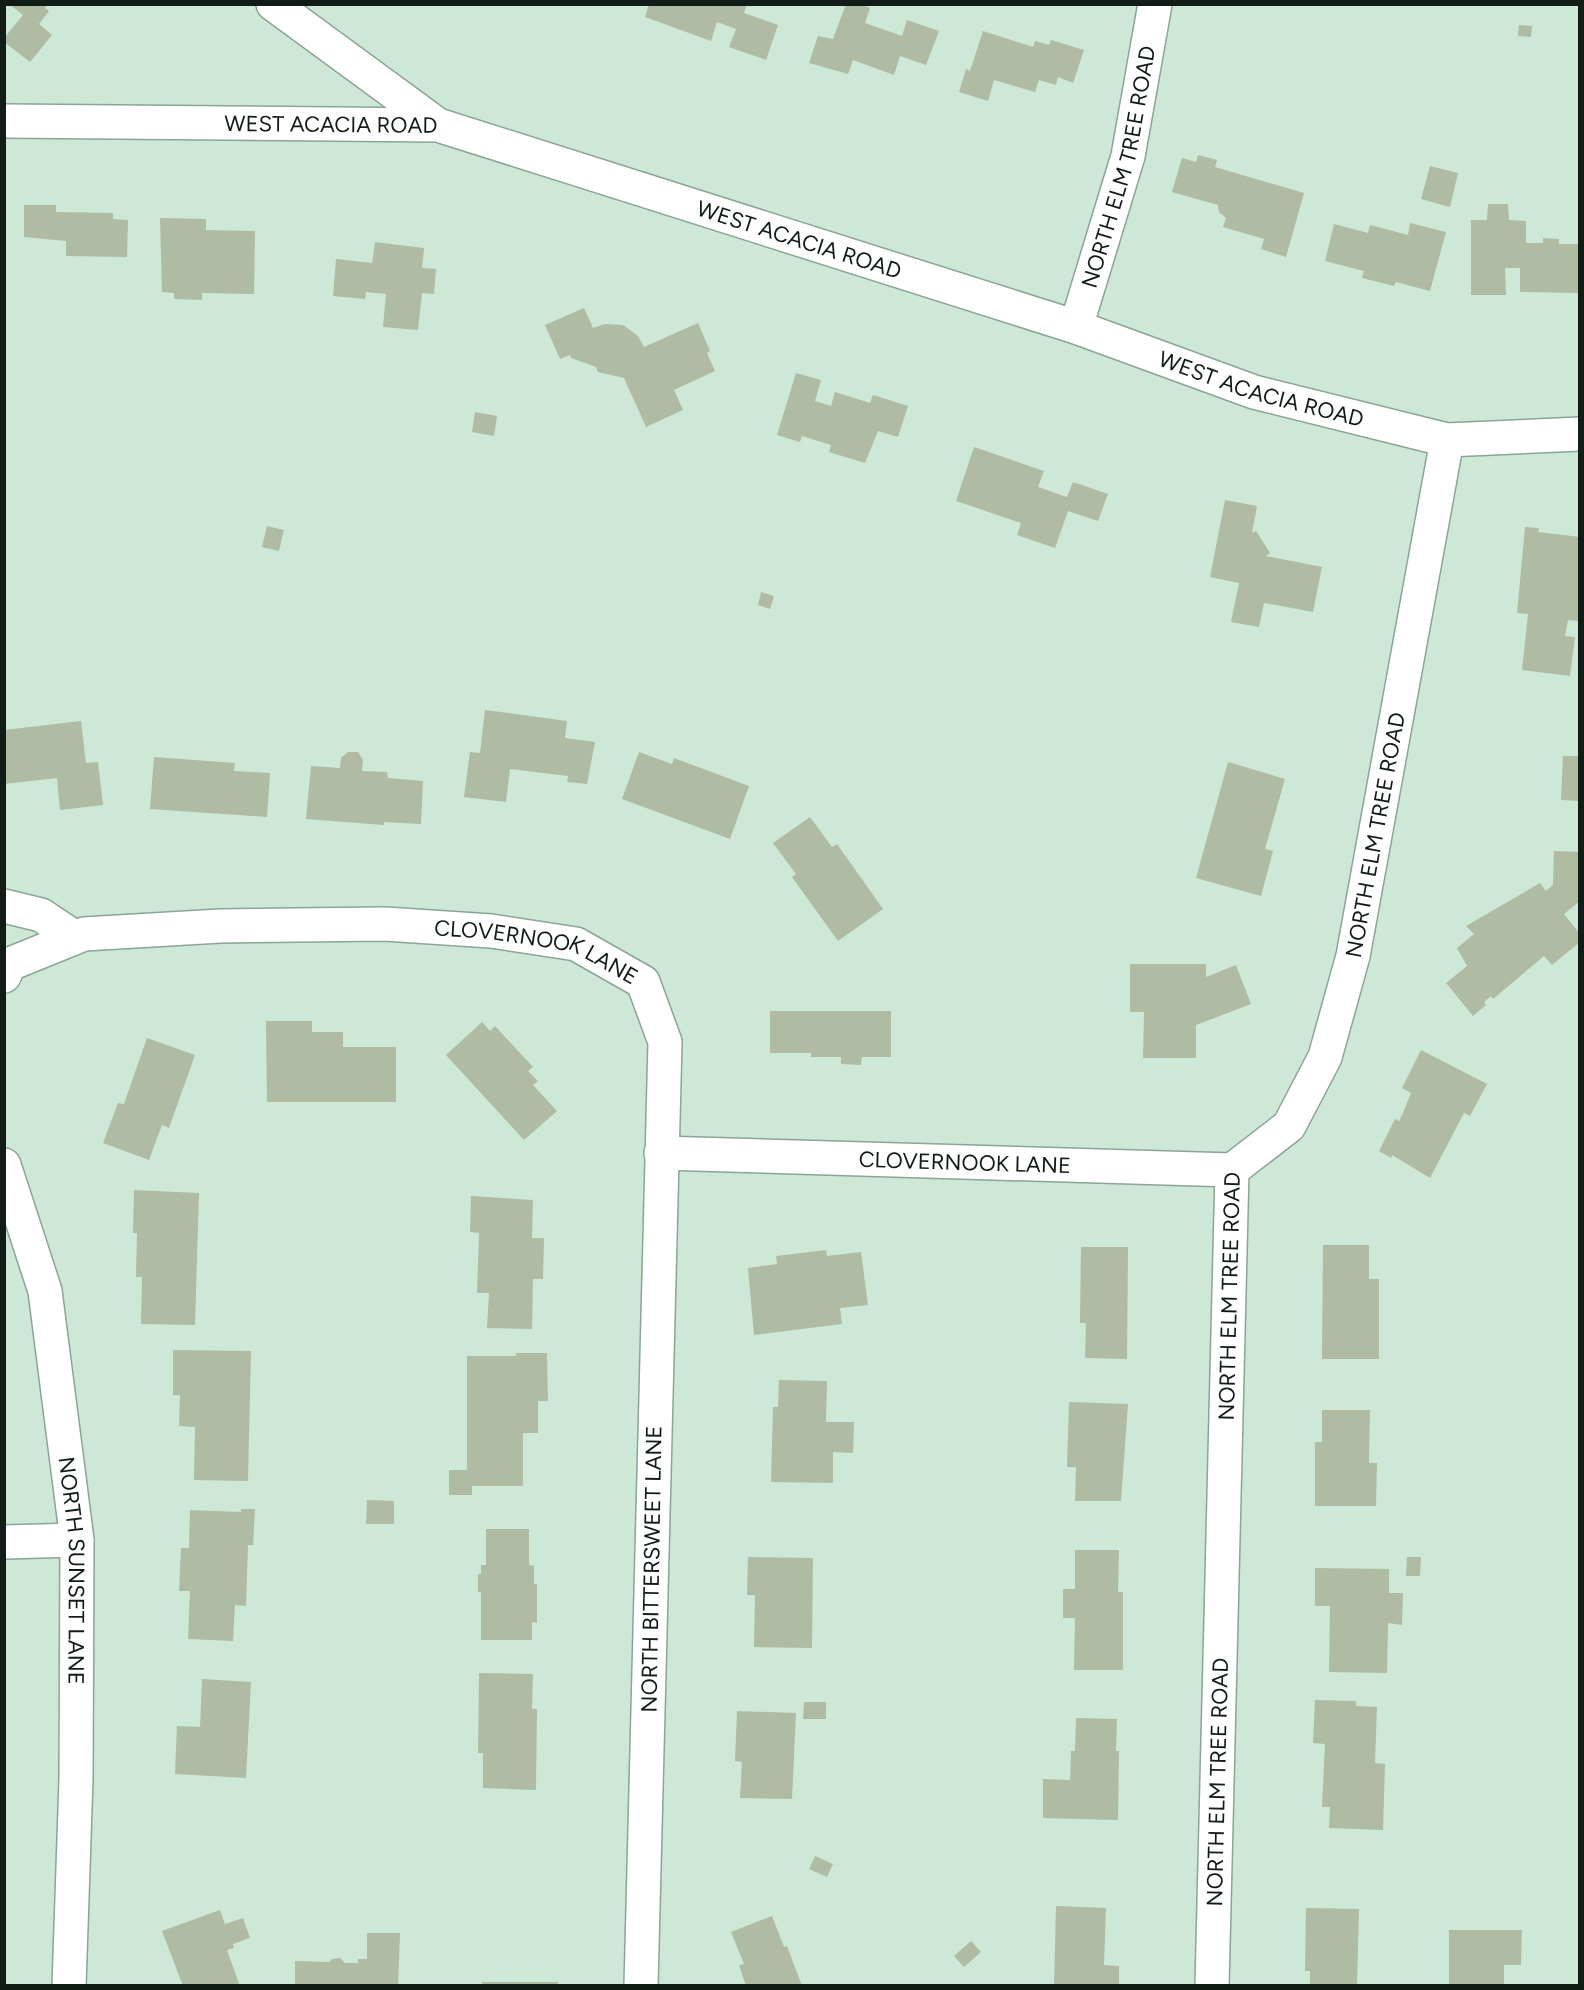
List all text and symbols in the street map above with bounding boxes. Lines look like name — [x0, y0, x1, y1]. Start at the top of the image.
street label: NORTH ELM TREE ROAD — [1076, 44, 1161, 291]
street label: WEST ACACIA ROAD — [224, 110, 438, 139]
street label: WEST ACACIA ROAD — [694, 195, 905, 285]
street label: WEST ACACIA ROAD — [1155, 345, 1367, 433]
street label: NORTH ELM TREE ROAD — [1340, 710, 1411, 960]
street label: CLOVERNOOK LANE — [433, 914, 643, 990]
street label: CLOVERNOOK LANE — [858, 1146, 1071, 1179]
street label: NORTH ELM TREE ROAD — [1213, 1172, 1246, 1421]
street label: NORTH BITTERSWEET LANE — [635, 1425, 668, 1713]
street label: NORTH SUNSET LANE — [52, 1455, 90, 1685]
street label: NORTH ELM TREE ROAD — [1201, 1657, 1234, 1907]

